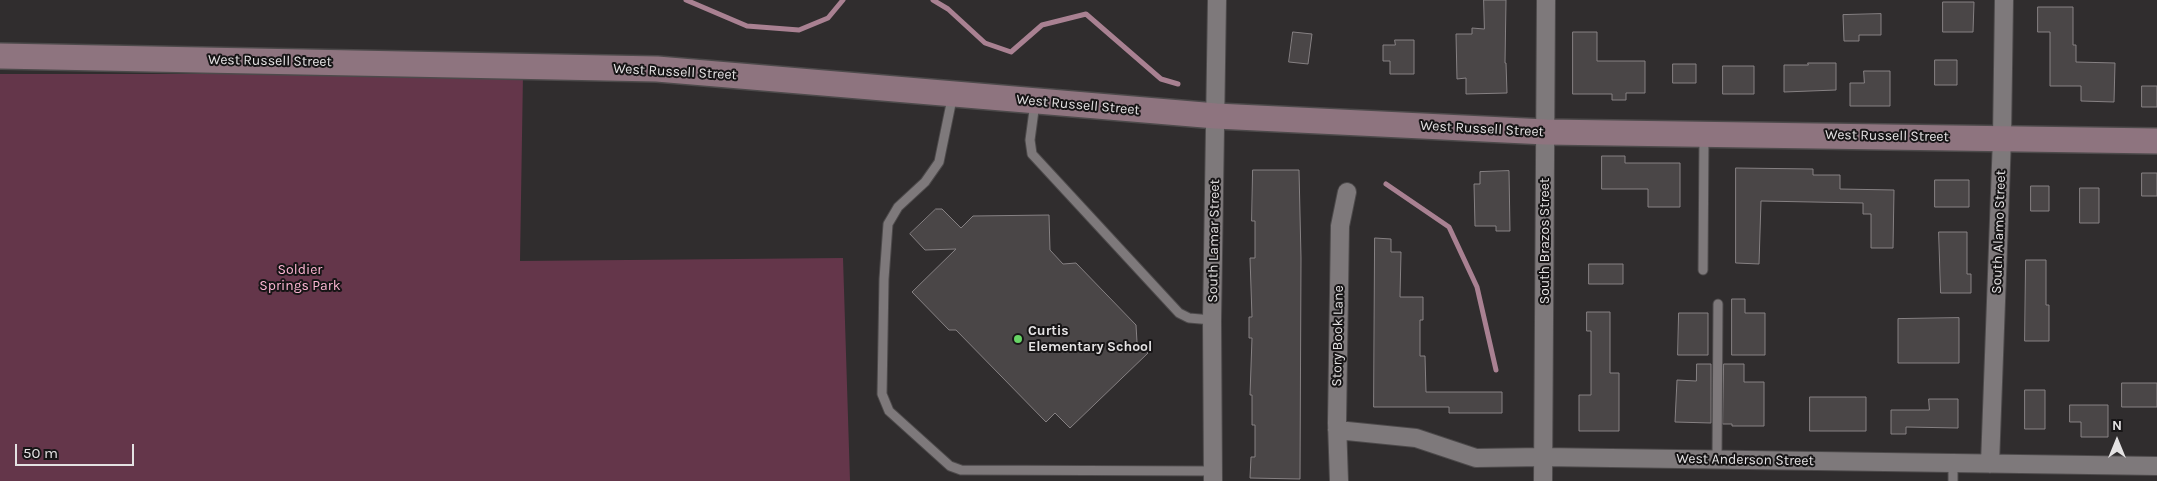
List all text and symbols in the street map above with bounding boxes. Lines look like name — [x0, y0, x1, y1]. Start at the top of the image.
street label: West Russell Street — [208, 52, 332, 70]
street label: West Russell Street — [613, 60, 737, 84]
street label: West Russell Street — [1016, 91, 1140, 119]
street label: West Russell Street — [1420, 117, 1544, 141]
street label: West Russell Street — [1825, 127, 1949, 145]
street label: South Alamo Street — [1988, 170, 2010, 294]
street label: South Brazos Street — [1537, 178, 1553, 304]
street label: South Lamar Street — [1205, 179, 1223, 303]
park label: Soldier Springs Park — [259, 262, 341, 294]
street label: Story Book Lane — [1329, 285, 1347, 387]
place label: Curtis Elementary School — [1028, 323, 1152, 356]
marker: Curtis Elementary School — [1012, 333, 1024, 345]
north arrow — [2092, 416, 2142, 466]
text: N — [2112, 417, 2122, 434]
scale bar — [18, 434, 136, 466]
text: 50 m — [23, 444, 58, 462]
street label: West Anderson Street — [1676, 450, 1814, 470]

